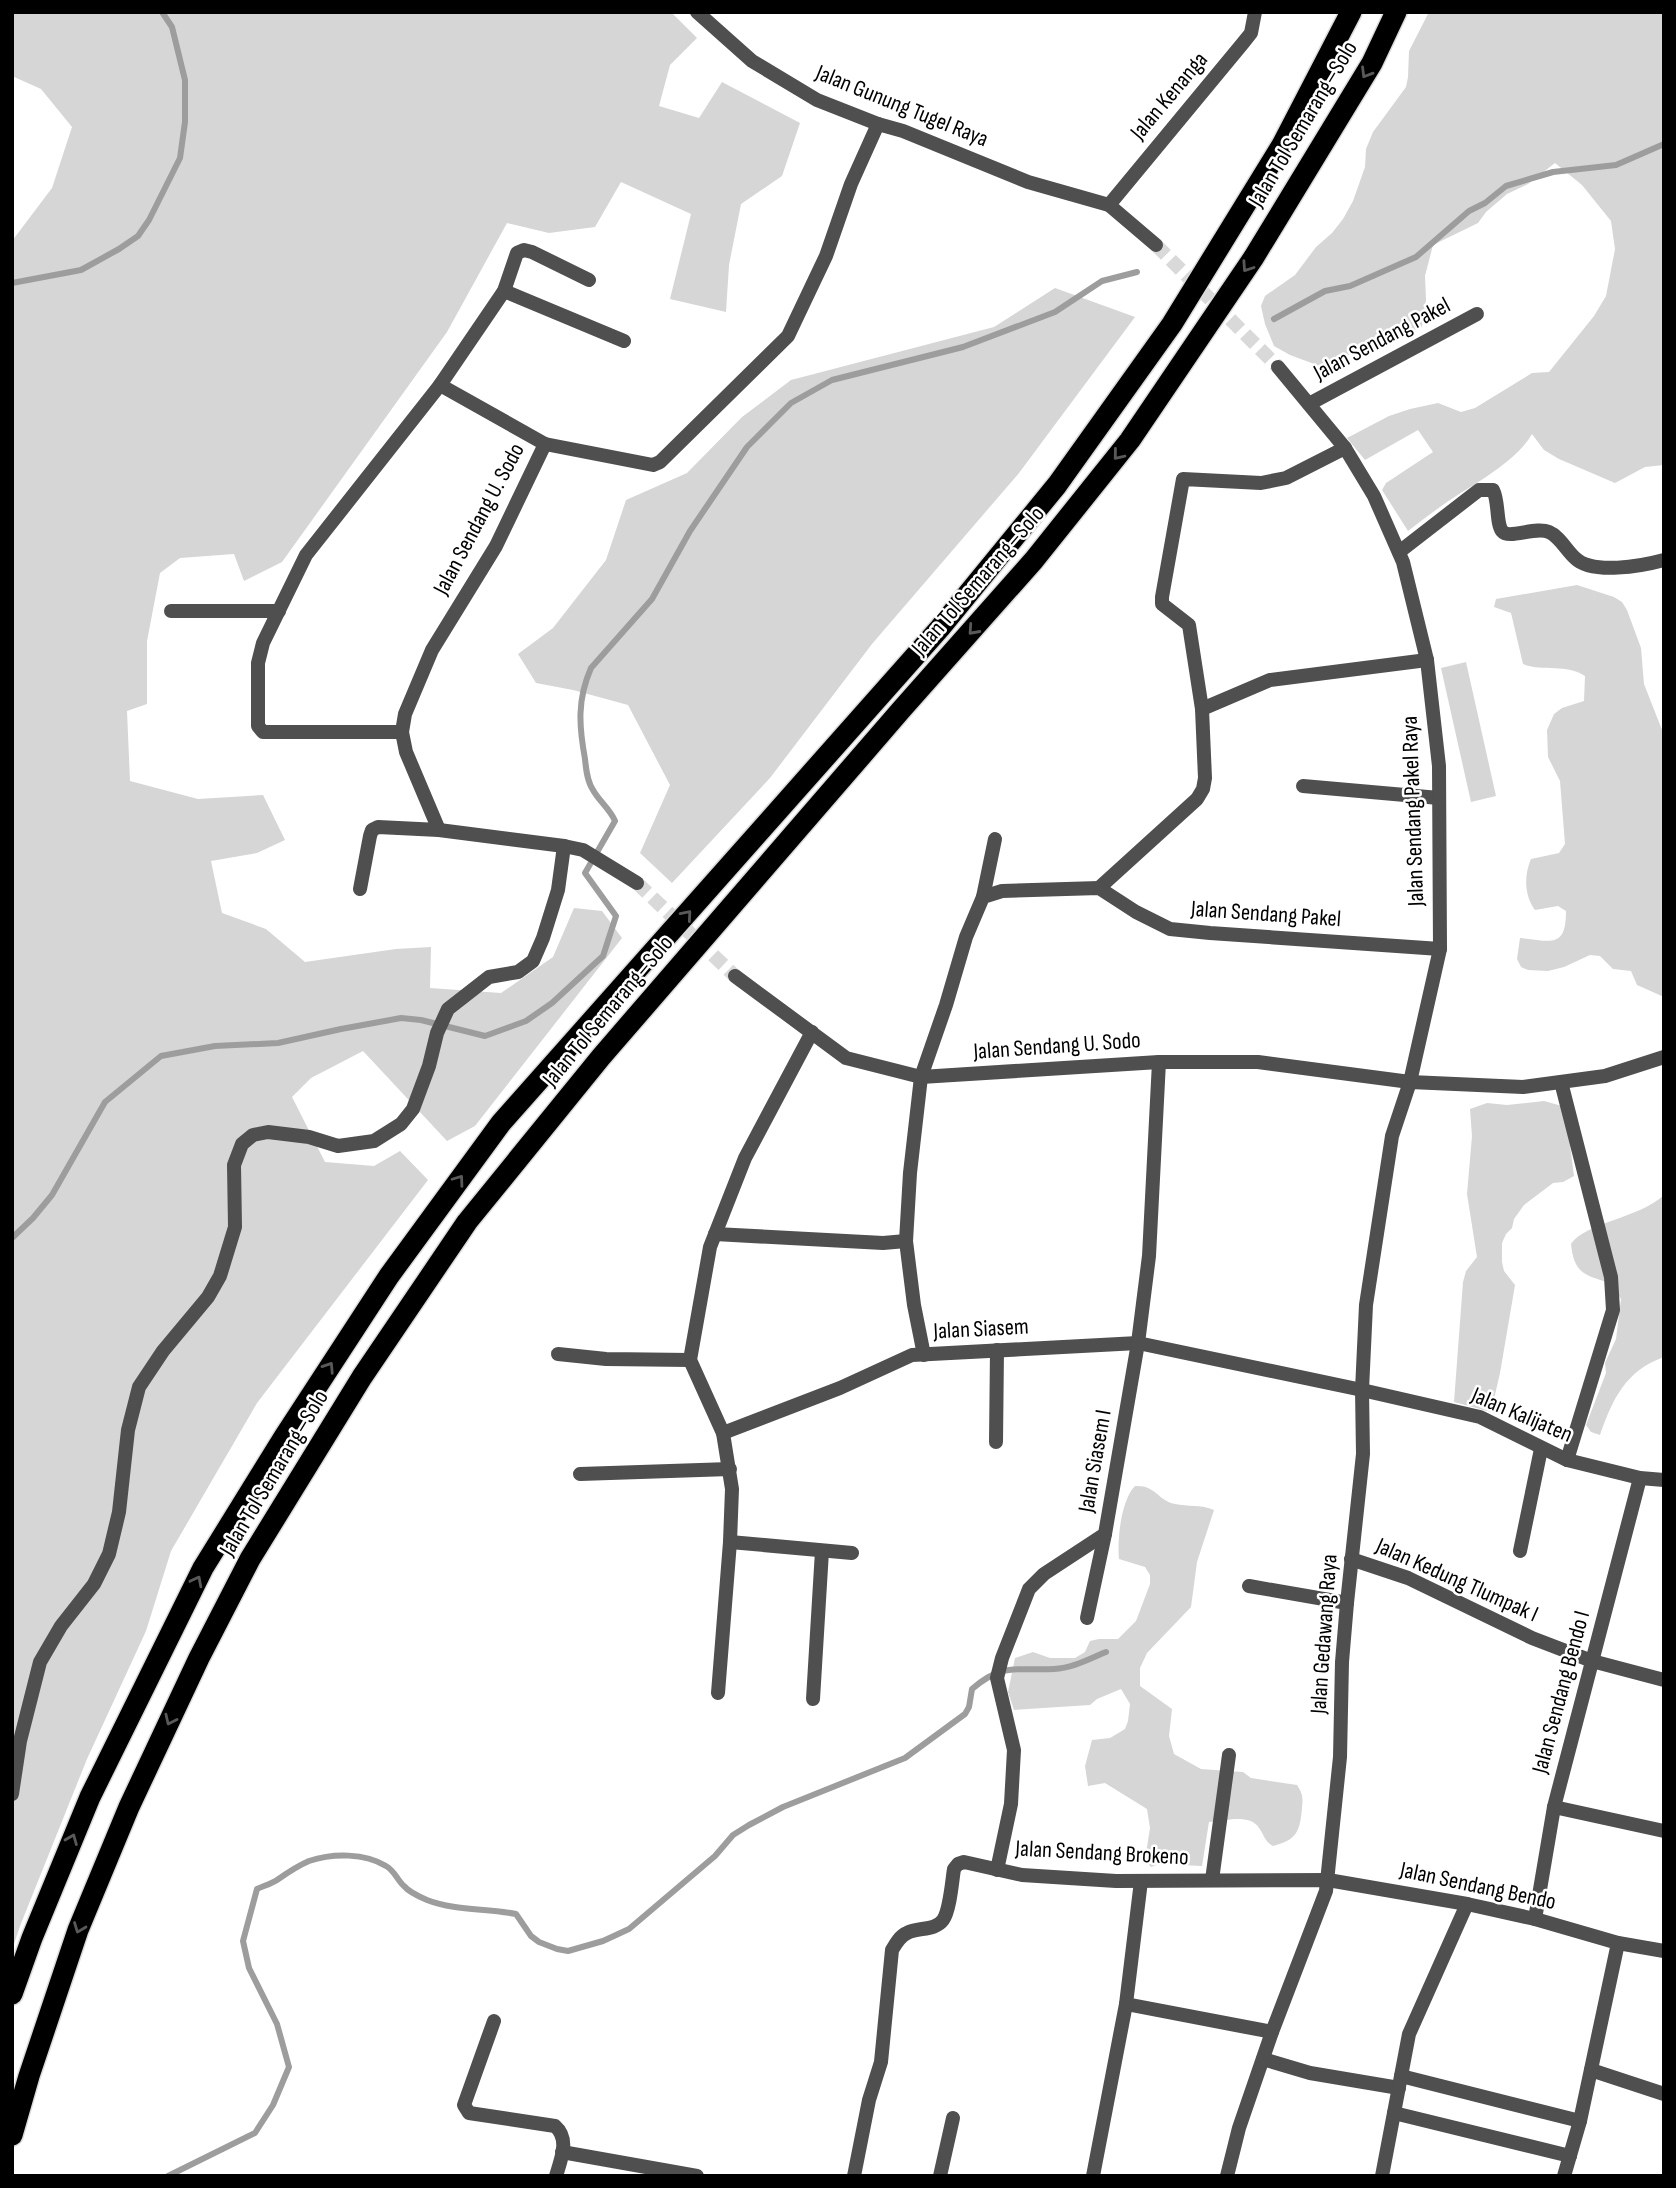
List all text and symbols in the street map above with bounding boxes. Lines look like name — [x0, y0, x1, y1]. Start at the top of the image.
street label: Jalan Tol Semarang–Solo — [1242, 36, 1364, 213]
street label: Jalan Kenanga — [1124, 47, 1214, 146]
street label: Jalan Gunung Tugel Raya — [811, 58, 992, 153]
one-way arrow — [1361, 66, 1374, 79]
one-way arrow — [1242, 260, 1255, 273]
street label: Jalan Sendang Pakel — [1308, 291, 1455, 387]
street label: Jalan Sendang U. Sodo — [427, 438, 531, 600]
one-way arrow — [1114, 447, 1127, 459]
street label: Jalan Tol Semarang–Solo — [905, 501, 1050, 662]
one-way arrow — [969, 621, 981, 634]
street label: Jalan Sendang Pakel Raya — [1396, 715, 1430, 908]
street label: Jalan Sendang Pakel — [1189, 895, 1342, 933]
one-way arrow — [679, 910, 691, 923]
street label: Jalan Tol Semarang–Solo — [536, 930, 679, 1093]
street label: Jalan Sendang U. Sodo — [971, 1026, 1142, 1066]
one-way arrow — [451, 1175, 463, 1188]
street label: Jalan Siasem — [932, 1313, 1029, 1346]
one-way arrow — [321, 1361, 334, 1374]
street label: Jalan Kalijaten — [1466, 1381, 1577, 1449]
street label: Jalan Tol Semarang–Solo — [213, 1385, 335, 1562]
street label: Jalan Siasem I — [1072, 1407, 1118, 1516]
street label: Jalan Kedung Tlumpak I — [1371, 1531, 1542, 1628]
street label: Jalan Gedawang Raya — [1304, 1553, 1344, 1716]
one-way arrow — [188, 1576, 202, 1588]
street label: Jalan Sendang Bendo I — [1526, 1608, 1596, 1777]
one-way arrow — [164, 1713, 178, 1725]
one-way arrow — [64, 1834, 78, 1846]
street label: Jalan Sendang Brokeno — [1014, 1834, 1189, 1872]
street label: Jalan Sendang Bendo — [1396, 1856, 1559, 1916]
one-way arrow — [74, 1922, 88, 1934]

